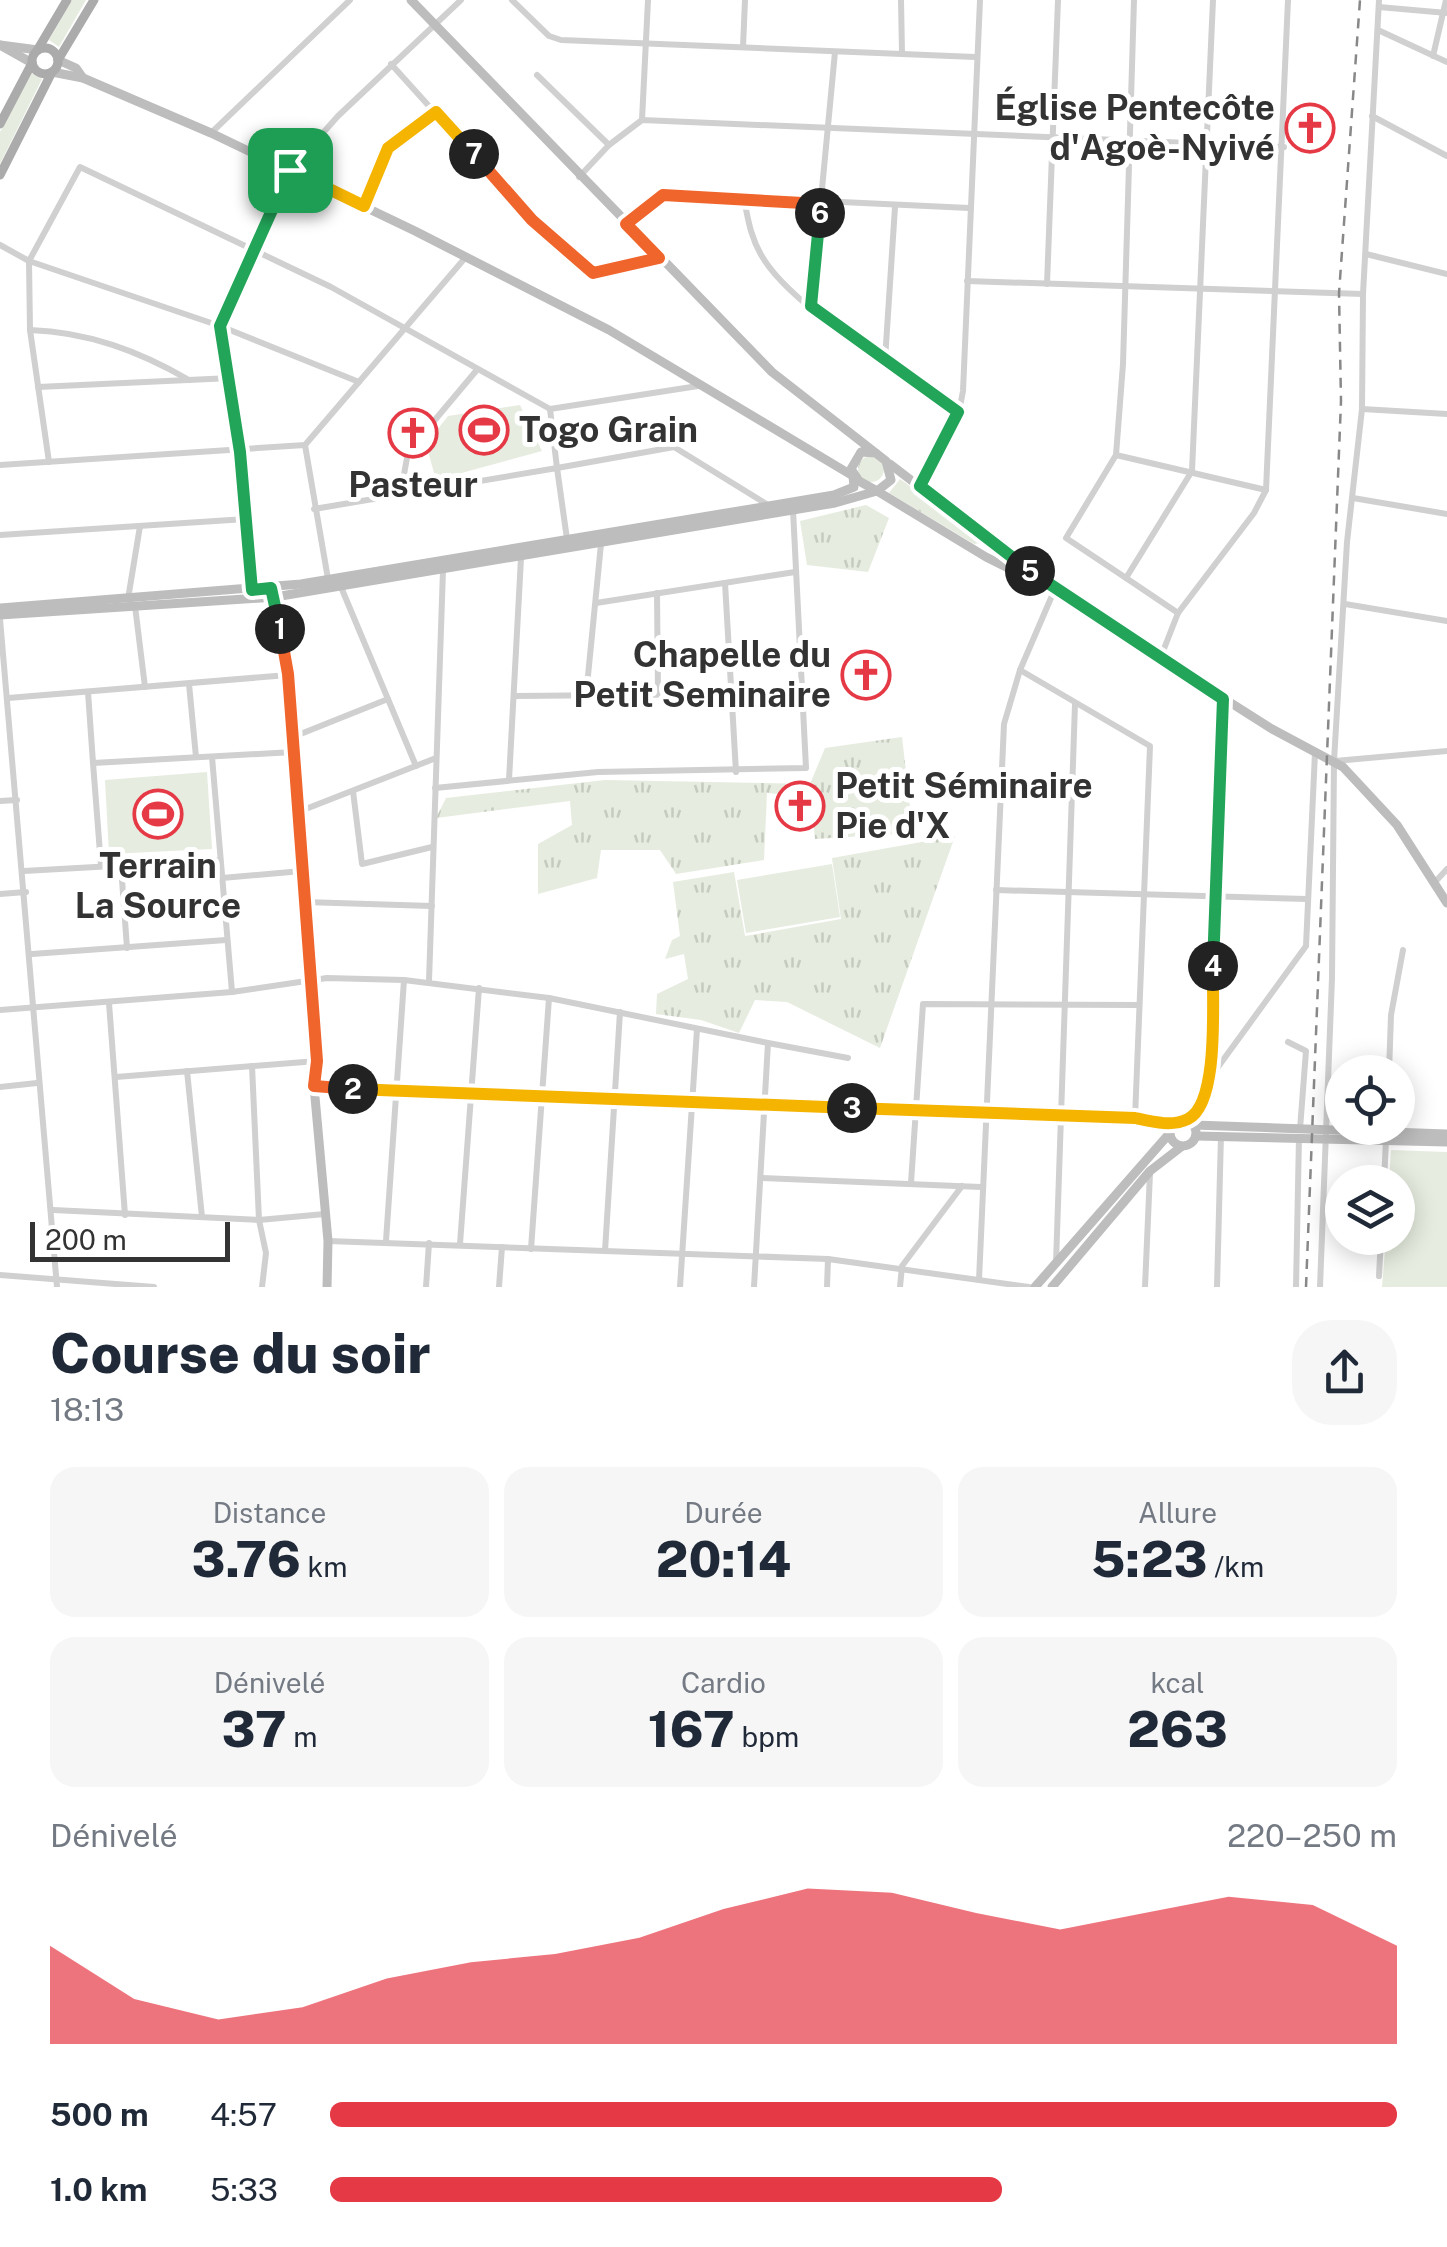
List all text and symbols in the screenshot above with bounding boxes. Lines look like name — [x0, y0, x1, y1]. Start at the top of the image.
place label: Église Pentecôte d'Agoè-Nyivé — [995, 86, 1275, 168]
church icon: Église Pentecôte d'Agoè-Nyivé — [1284, 102, 1336, 154]
pin — [248, 128, 333, 213]
pin: 7 — [449, 129, 499, 179]
text: 7 — [465, 137, 483, 170]
icon: arrive — [263, 143, 318, 198]
pin: 6 — [795, 188, 845, 238]
text: 6 — [811, 196, 829, 229]
sports icon: Togo Grain — [458, 404, 510, 456]
church icon: Pasteur — [387, 407, 439, 459]
place label: Togo Grain — [519, 409, 698, 450]
place label: Pasteur — [348, 464, 478, 505]
pin: 5 — [1005, 546, 1055, 596]
text: 5 — [1021, 554, 1039, 587]
pin: 1 — [255, 604, 305, 654]
text: 1 — [274, 612, 286, 645]
place label: Chapelle du Petit Seminaire — [573, 634, 831, 715]
church icon: Chapelle du Petit Seminaire — [840, 649, 892, 701]
place label: Petit Séminaire Pie d'X — [835, 765, 1093, 846]
church icon: Petit Séminaire Pie d'X — [774, 780, 826, 832]
sports icon: Terrain La Source — [132, 788, 184, 840]
place label: Terrain La Source — [75, 845, 241, 926]
pin: 4 — [1188, 941, 1238, 991]
text: 4 — [1204, 949, 1222, 982]
map controls — [1325, 1055, 1415, 1255]
button: locate — [1325, 1055, 1415, 1145]
pin: 2 — [328, 1064, 378, 1114]
text: 2 — [344, 1072, 362, 1105]
pin: 3 — [827, 1083, 877, 1133]
text: 3 — [843, 1091, 861, 1124]
button: layers — [1325, 1165, 1415, 1255]
scale bar — [30, 1217, 230, 1262]
text: 200 m — [45, 1223, 127, 1256]
button: share — [1292, 1320, 1397, 1425]
text: Course du soir — [50, 1321, 430, 1385]
text: 18:13 — [50, 1391, 124, 1428]
text: Distance — [213, 1496, 326, 1529]
text: Durée — [684, 1496, 763, 1529]
text: Allure — [1138, 1496, 1217, 1529]
text: 3.76 — [191, 1529, 301, 1588]
text: 20:14 — [656, 1529, 791, 1588]
text: 5:23 — [1091, 1529, 1208, 1588]
text: km — [301, 1550, 348, 1583]
text: /km — [1208, 1550, 1264, 1583]
text: Dénivelé — [214, 1666, 325, 1699]
text: Cardio — [681, 1666, 766, 1699]
text: kcal — [1150, 1666, 1205, 1699]
text: 37 — [221, 1699, 287, 1758]
text: 167 — [648, 1699, 735, 1758]
text: 263 — [1127, 1699, 1228, 1758]
text: m — [287, 1720, 318, 1753]
text: bpm — [735, 1720, 799, 1753]
text: Dénivelé — [50, 1817, 178, 1854]
text: 220–250 m — [1227, 1817, 1397, 1854]
text: 500 m — [50, 2096, 149, 2133]
text: 4:57 — [210, 2096, 277, 2133]
text: 1.0 km — [50, 2171, 147, 2208]
text: 5:33 — [210, 2171, 278, 2208]

